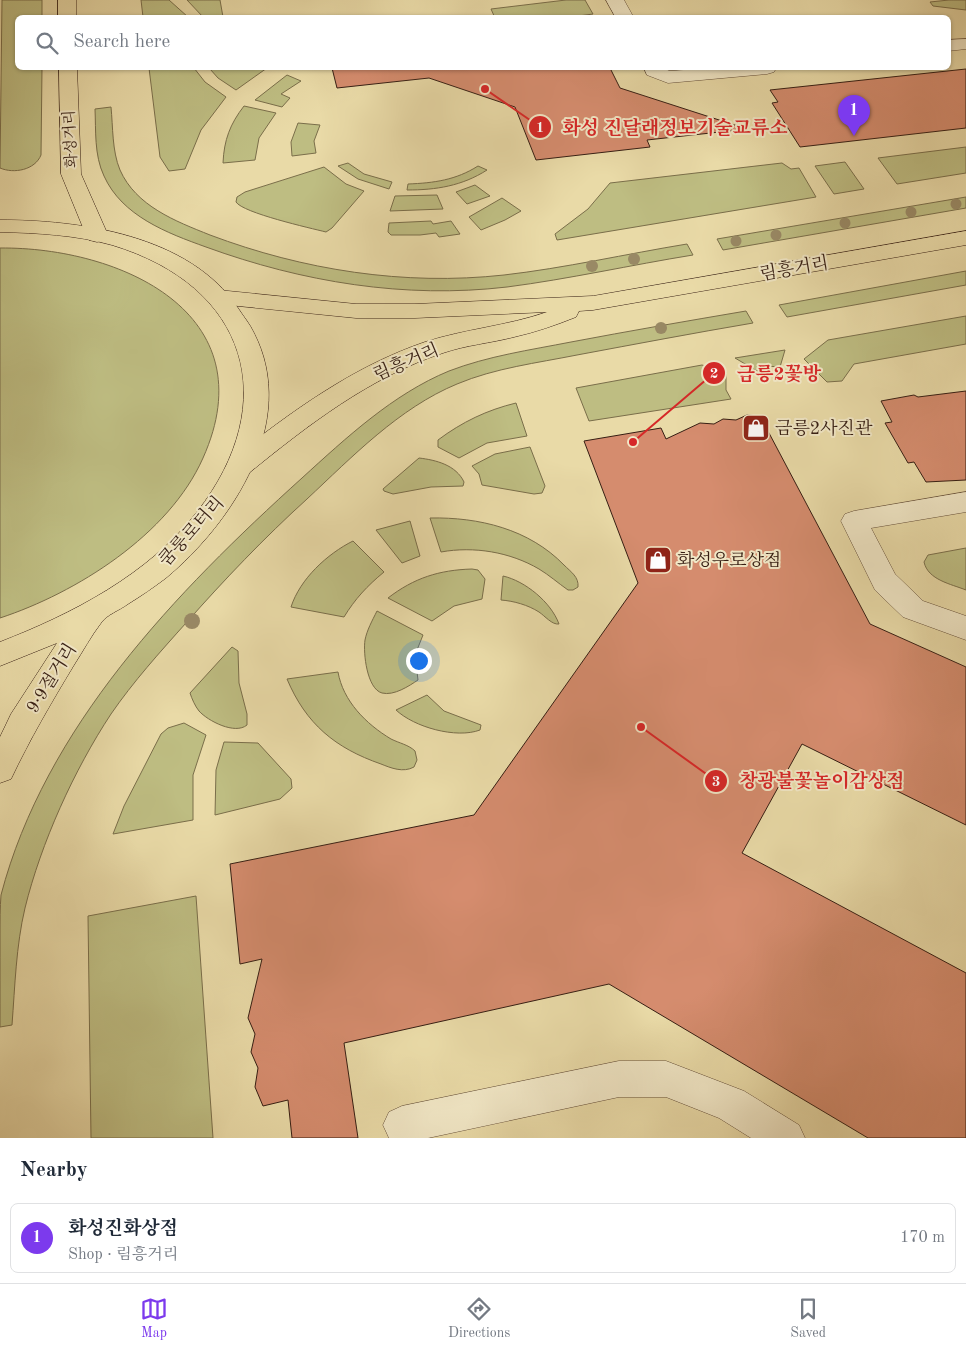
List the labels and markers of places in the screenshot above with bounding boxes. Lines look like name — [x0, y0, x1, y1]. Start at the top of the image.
pin: 1 — [838, 95, 870, 136]
callout: 화성 진달래정보기술교류소 — [527, 110, 798, 144]
callout: 금릉2꽃방 — [702, 356, 831, 390]
shop icon: 금릉2사진관 — [741, 413, 771, 443]
place label: 금릉2사진관 — [775, 419, 873, 438]
shop icon: 화성우로상점 — [643, 545, 673, 575]
place label: 화성우로상점 — [677, 551, 781, 570]
callout: 창광불꽃놀이감상점 — [704, 764, 914, 798]

